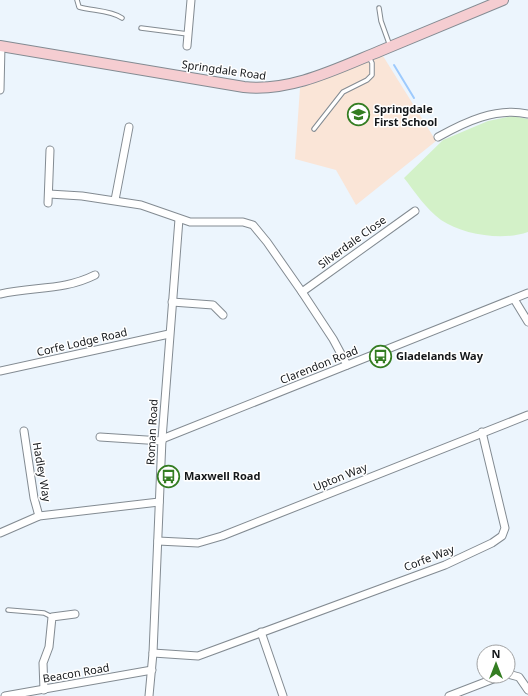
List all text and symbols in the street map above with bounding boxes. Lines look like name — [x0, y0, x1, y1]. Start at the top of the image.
street label: Springdale Road — [181, 56, 267, 83]
place label: Springdale First School — [374, 101, 437, 129]
school or university icon: Springdale First School — [346, 102, 372, 128]
street label: Silverdale Close — [315, 212, 389, 271]
street label: Corfe Lodge Road — [35, 324, 129, 359]
street label: Clarendon Road — [278, 342, 360, 387]
bus stop icon: Gladelands Way — [368, 343, 394, 369]
place label: Gladelands Way — [396, 348, 484, 363]
street label: Roman Road — [142, 399, 161, 465]
street label: Hadley Way — [30, 441, 55, 503]
street label: Upton Way — [311, 459, 369, 494]
bus stop icon: Maxwell Road — [155, 463, 181, 489]
place label: Maxwell Road — [184, 468, 260, 483]
street label: Corfe Way — [401, 541, 457, 574]
north arrow — [476, 644, 516, 684]
text: N — [492, 646, 500, 661]
street label: Beacon Road — [41, 659, 110, 686]

